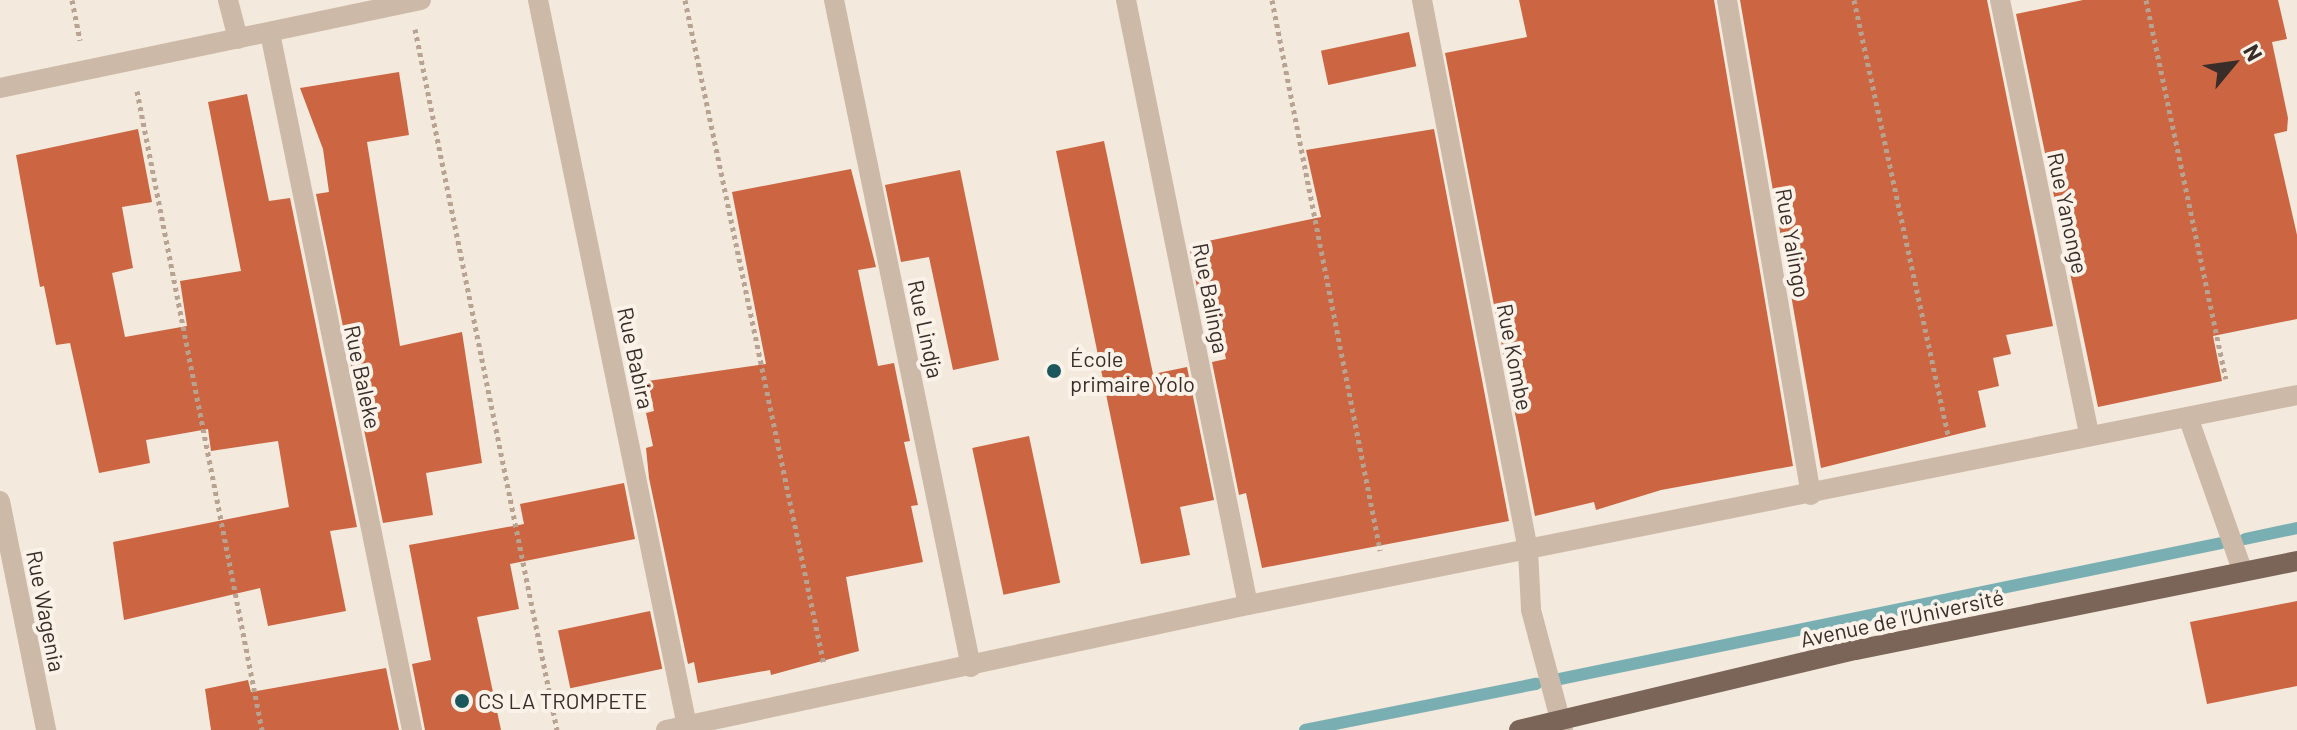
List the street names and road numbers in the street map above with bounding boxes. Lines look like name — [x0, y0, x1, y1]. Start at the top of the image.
street label: Rue Yanonge — [2042, 150, 2094, 276]
street label: Rue Yalingo — [1770, 186, 1816, 300]
street label: Rue Balinga — [1187, 241, 1235, 355]
street label: Rue Lindja — [903, 277, 949, 381]
street label: Rue Kombe — [1492, 301, 1538, 413]
street label: Rue Babira — [612, 305, 660, 411]
street label: Rue Baleke — [339, 323, 387, 431]
street label: Rue Wagenia — [21, 548, 71, 674]
street label: Avenue de l’Université — [1798, 584, 2006, 652]

